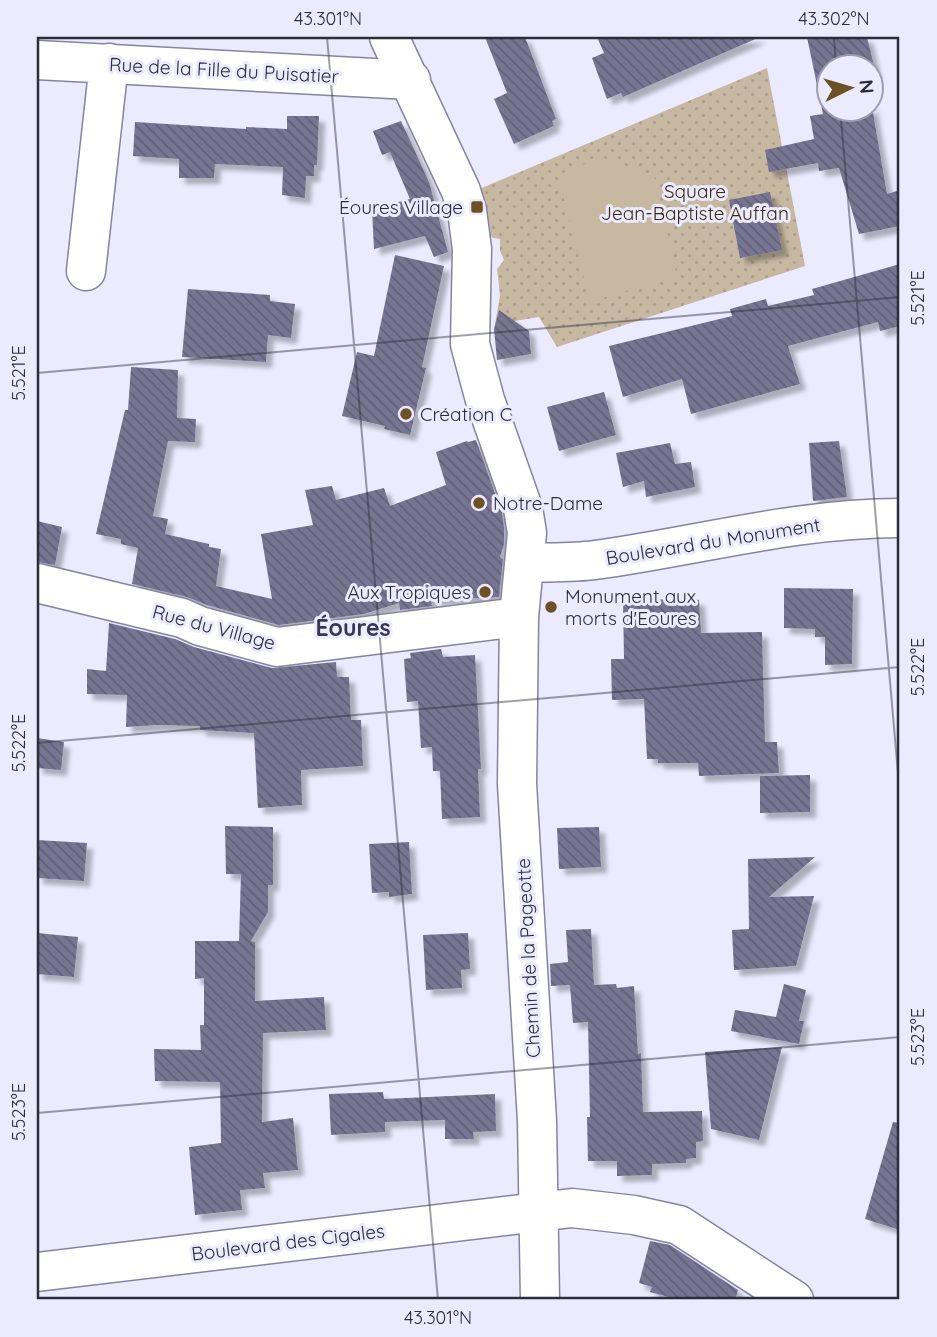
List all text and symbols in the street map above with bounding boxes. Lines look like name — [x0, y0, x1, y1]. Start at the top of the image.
text: 43.301°N — [294, 7, 362, 30]
text: 43.302°N — [798, 7, 870, 30]
street label: Rue de la Fille du Puisatier — [108, 52, 340, 88]
north arrow — [814, 52, 884, 122]
text: N — [854, 79, 879, 95]
park label: Square Jean-Baptiste Auffan — [601, 179, 789, 225]
place label: Éoures Village — [339, 195, 463, 219]
marker: Éoures Village — [469, 199, 485, 215]
text: 5.521°E — [906, 270, 929, 326]
text: 5.521°E — [7, 345, 30, 401]
place label: Création C — [420, 402, 512, 426]
marker: Création C — [398, 406, 414, 422]
place label: Notre-Dame — [493, 491, 603, 515]
marker: Notre-Dame — [471, 495, 487, 511]
street label: Boulevard du Monument — [604, 512, 822, 570]
place label: Aux Tropiques — [347, 580, 471, 604]
marker: Aux Tropiques — [477, 584, 493, 600]
place label: Monument aux morts d'Eoures — [565, 584, 697, 630]
street label: Rue du Village — [150, 599, 278, 655]
marker: Monument aux morts d'Eoures — [543, 599, 559, 615]
district label: Éoures — [315, 613, 391, 642]
text: 5.522°E — [906, 638, 929, 696]
text: 5.522°E — [7, 714, 30, 772]
street label: Chemin de la Pageotte — [511, 858, 545, 1058]
text: 5.523°E — [906, 1008, 929, 1066]
text: 5.523°E — [7, 1083, 30, 1141]
street label: Boulevard des Cigales — [190, 1218, 386, 1266]
text: 43.301°N — [404, 1306, 472, 1329]

